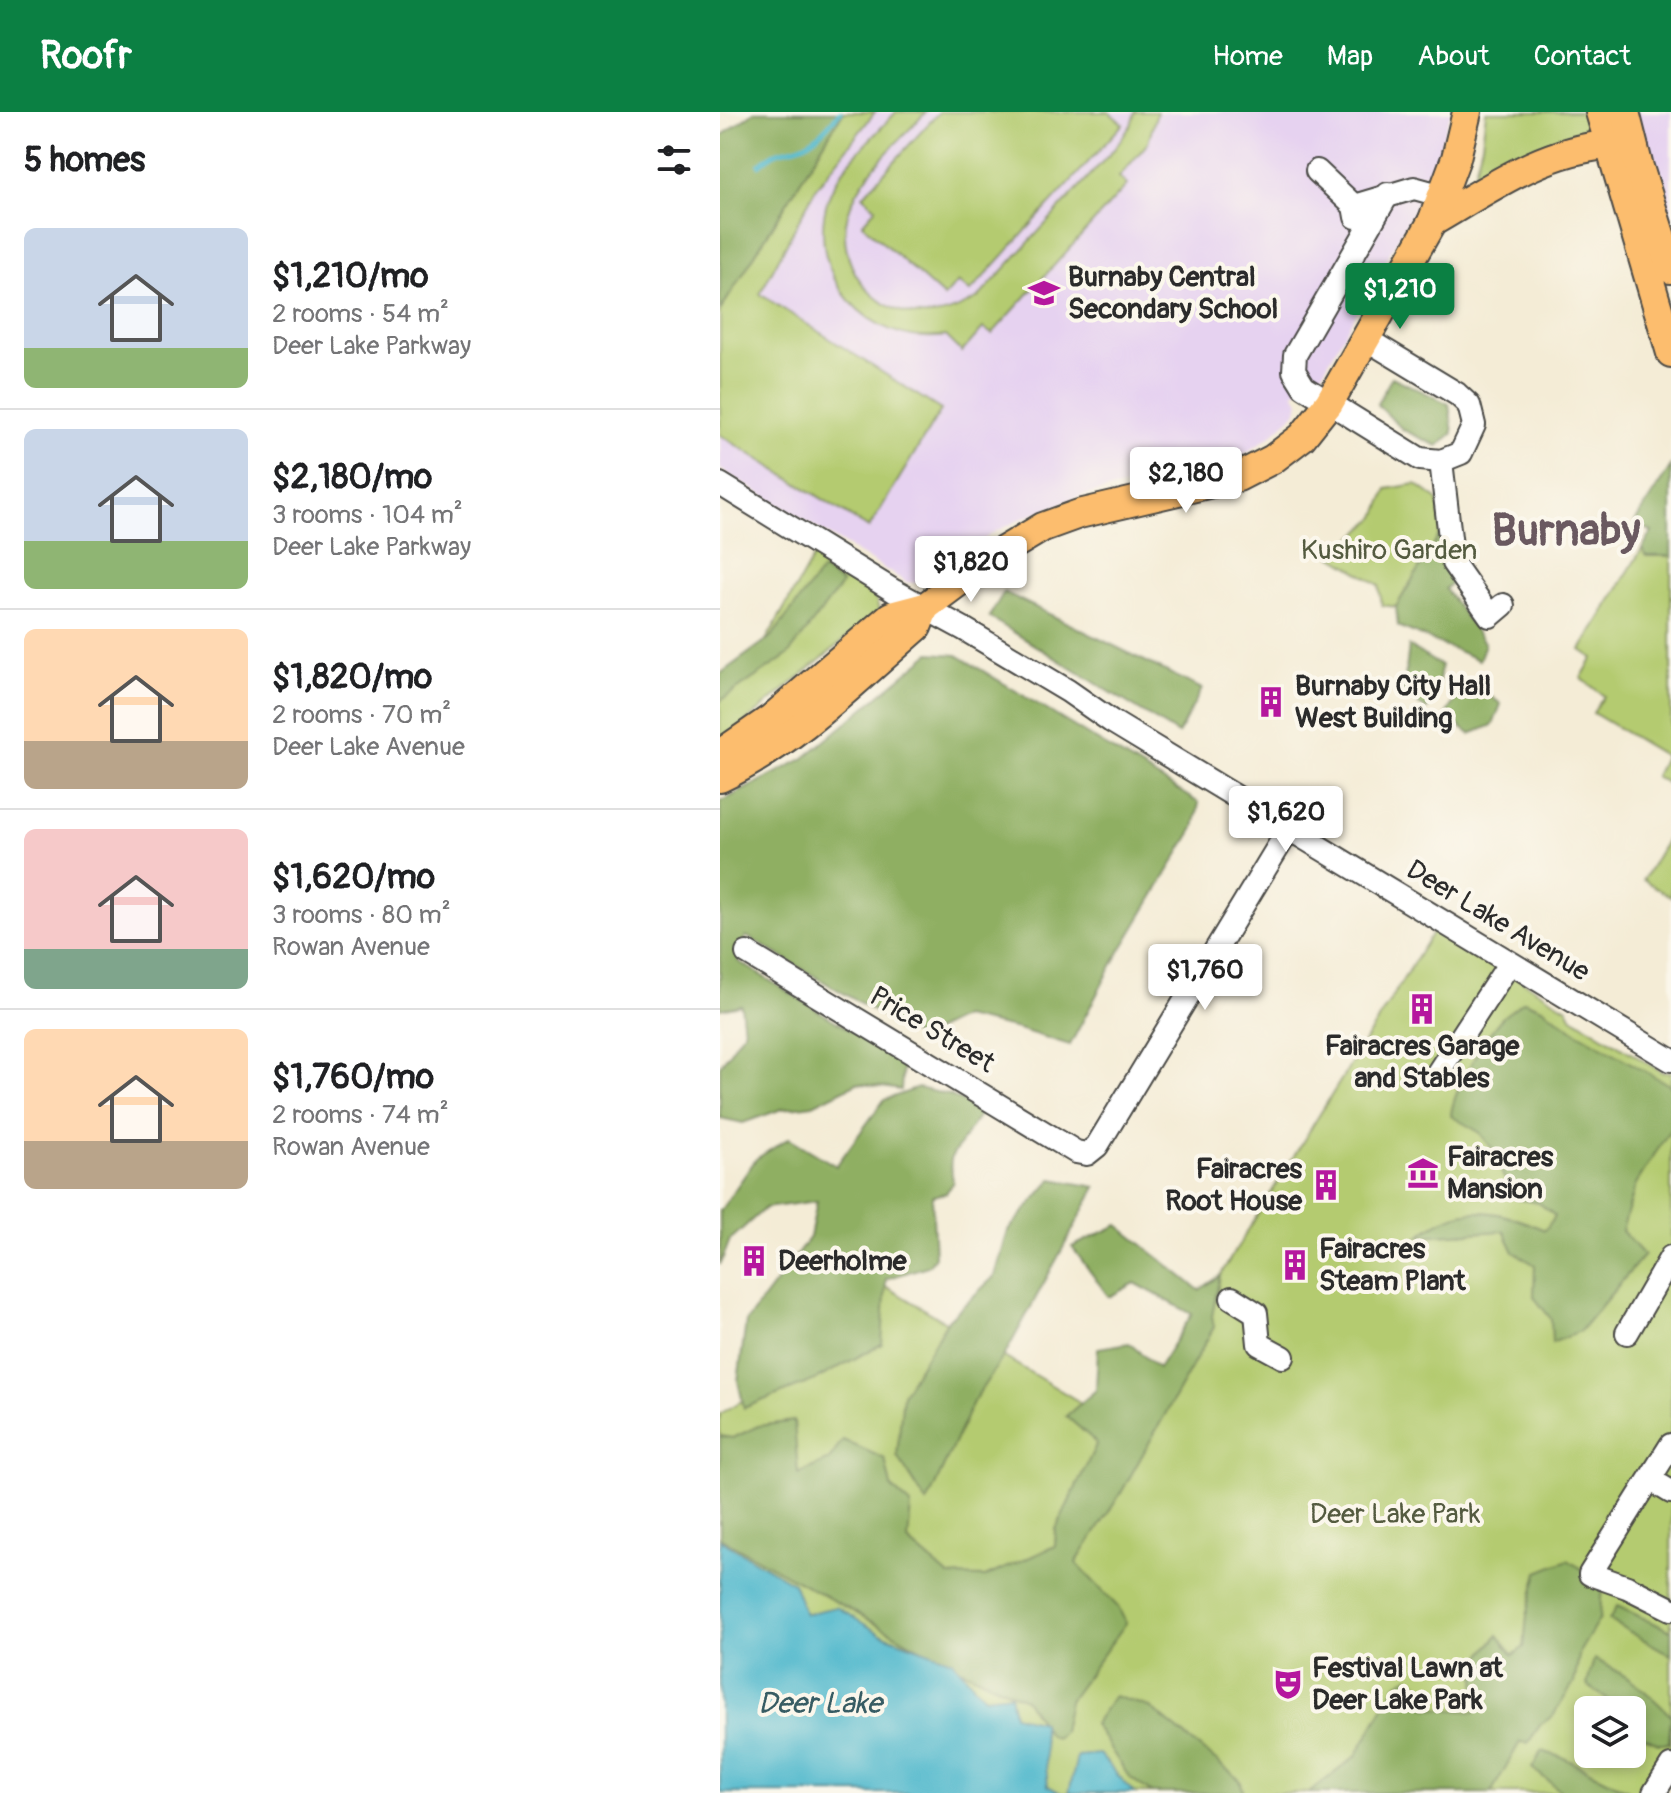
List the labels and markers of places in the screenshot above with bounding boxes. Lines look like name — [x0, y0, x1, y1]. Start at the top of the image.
place label: Burnaby Central Secondary School — [1068, 260, 1278, 327]
pin: $1,210 — [1335, 263, 1465, 331]
school or university icon: Burnaby Central Secondary School — [1027, 276, 1061, 310]
pin: $2,180 — [1121, 447, 1251, 515]
pin: $1,820 — [906, 536, 1036, 604]
place label: Burnaby City Hall West Building — [1295, 669, 1491, 736]
building icon: Burnaby City Hall West Building — [1254, 685, 1288, 719]
pin: $1,620 — [1221, 786, 1351, 854]
pin: $1,760 — [1140, 944, 1270, 1012]
building icon: Fairacres Garage and Stables — [1405, 992, 1439, 1026]
place label: Fairacres Garage and Stables — [1325, 1029, 1521, 1096]
place label: Fairacres Mansion — [1447, 1140, 1554, 1207]
place label: Fairacres Root House — [1165, 1152, 1303, 1219]
museum icon: Fairacres Mansion — [1406, 1156, 1440, 1190]
building icon: Fairacres Root House — [1309, 1168, 1343, 1202]
place label: Fairacres Steam Plant — [1319, 1232, 1466, 1299]
building icon: Deerholme — [737, 1244, 771, 1278]
place label: Deerholme — [778, 1244, 908, 1279]
building icon: Fairacres Steam Plant — [1278, 1248, 1312, 1282]
place label: Festival Lawn at Deer Lake Park — [1312, 1651, 1504, 1718]
theatre icon: Festival Lawn at Deer Lake Park — [1271, 1667, 1305, 1701]

